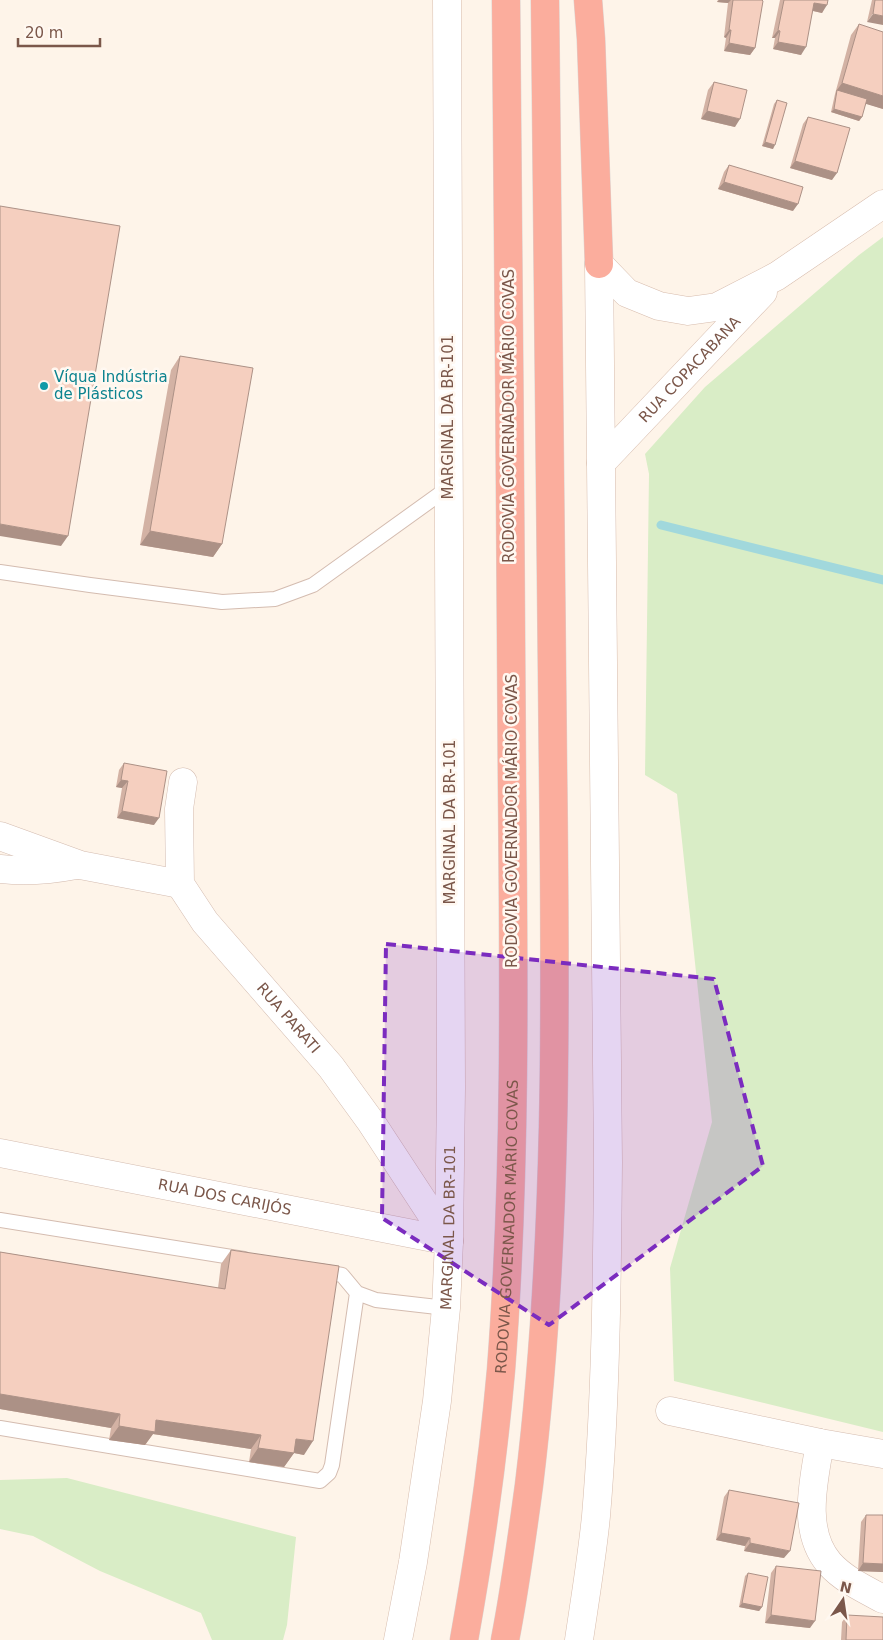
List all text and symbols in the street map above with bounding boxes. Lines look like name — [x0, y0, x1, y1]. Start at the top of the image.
scale bar — [18, 15, 100, 47]
text: 20 m — [25, 24, 63, 42]
street label: RODOVIA GOVERNADOR MÁRIO COVAS — [499, 269, 518, 563]
street label: RUA COPACABANA — [635, 312, 745, 426]
street label: MARGINAL DA BR-101 — [439, 335, 457, 499]
place label: Víqua Indústria de Plásticos — [54, 368, 168, 403]
marker: Víqua Indústria de Plásticos — [38, 380, 50, 392]
street label: RODOVIA GOVERNADOR MÁRIO COVAS — [502, 674, 521, 968]
street label: MARGINAL DA BR-101 — [441, 740, 459, 904]
street label: RUA PARATI — [253, 979, 324, 1057]
street label: RODOVIA GOVERNADOR MÁRIO COVAS — [492, 1080, 522, 1374]
street label: MARGINAL DA BR-101 — [437, 1145, 459, 1310]
street label: RUA DOS CARIJÓS — [156, 1175, 293, 1219]
north arrow — [818, 1575, 868, 1625]
text: N — [838, 1578, 853, 1596]

